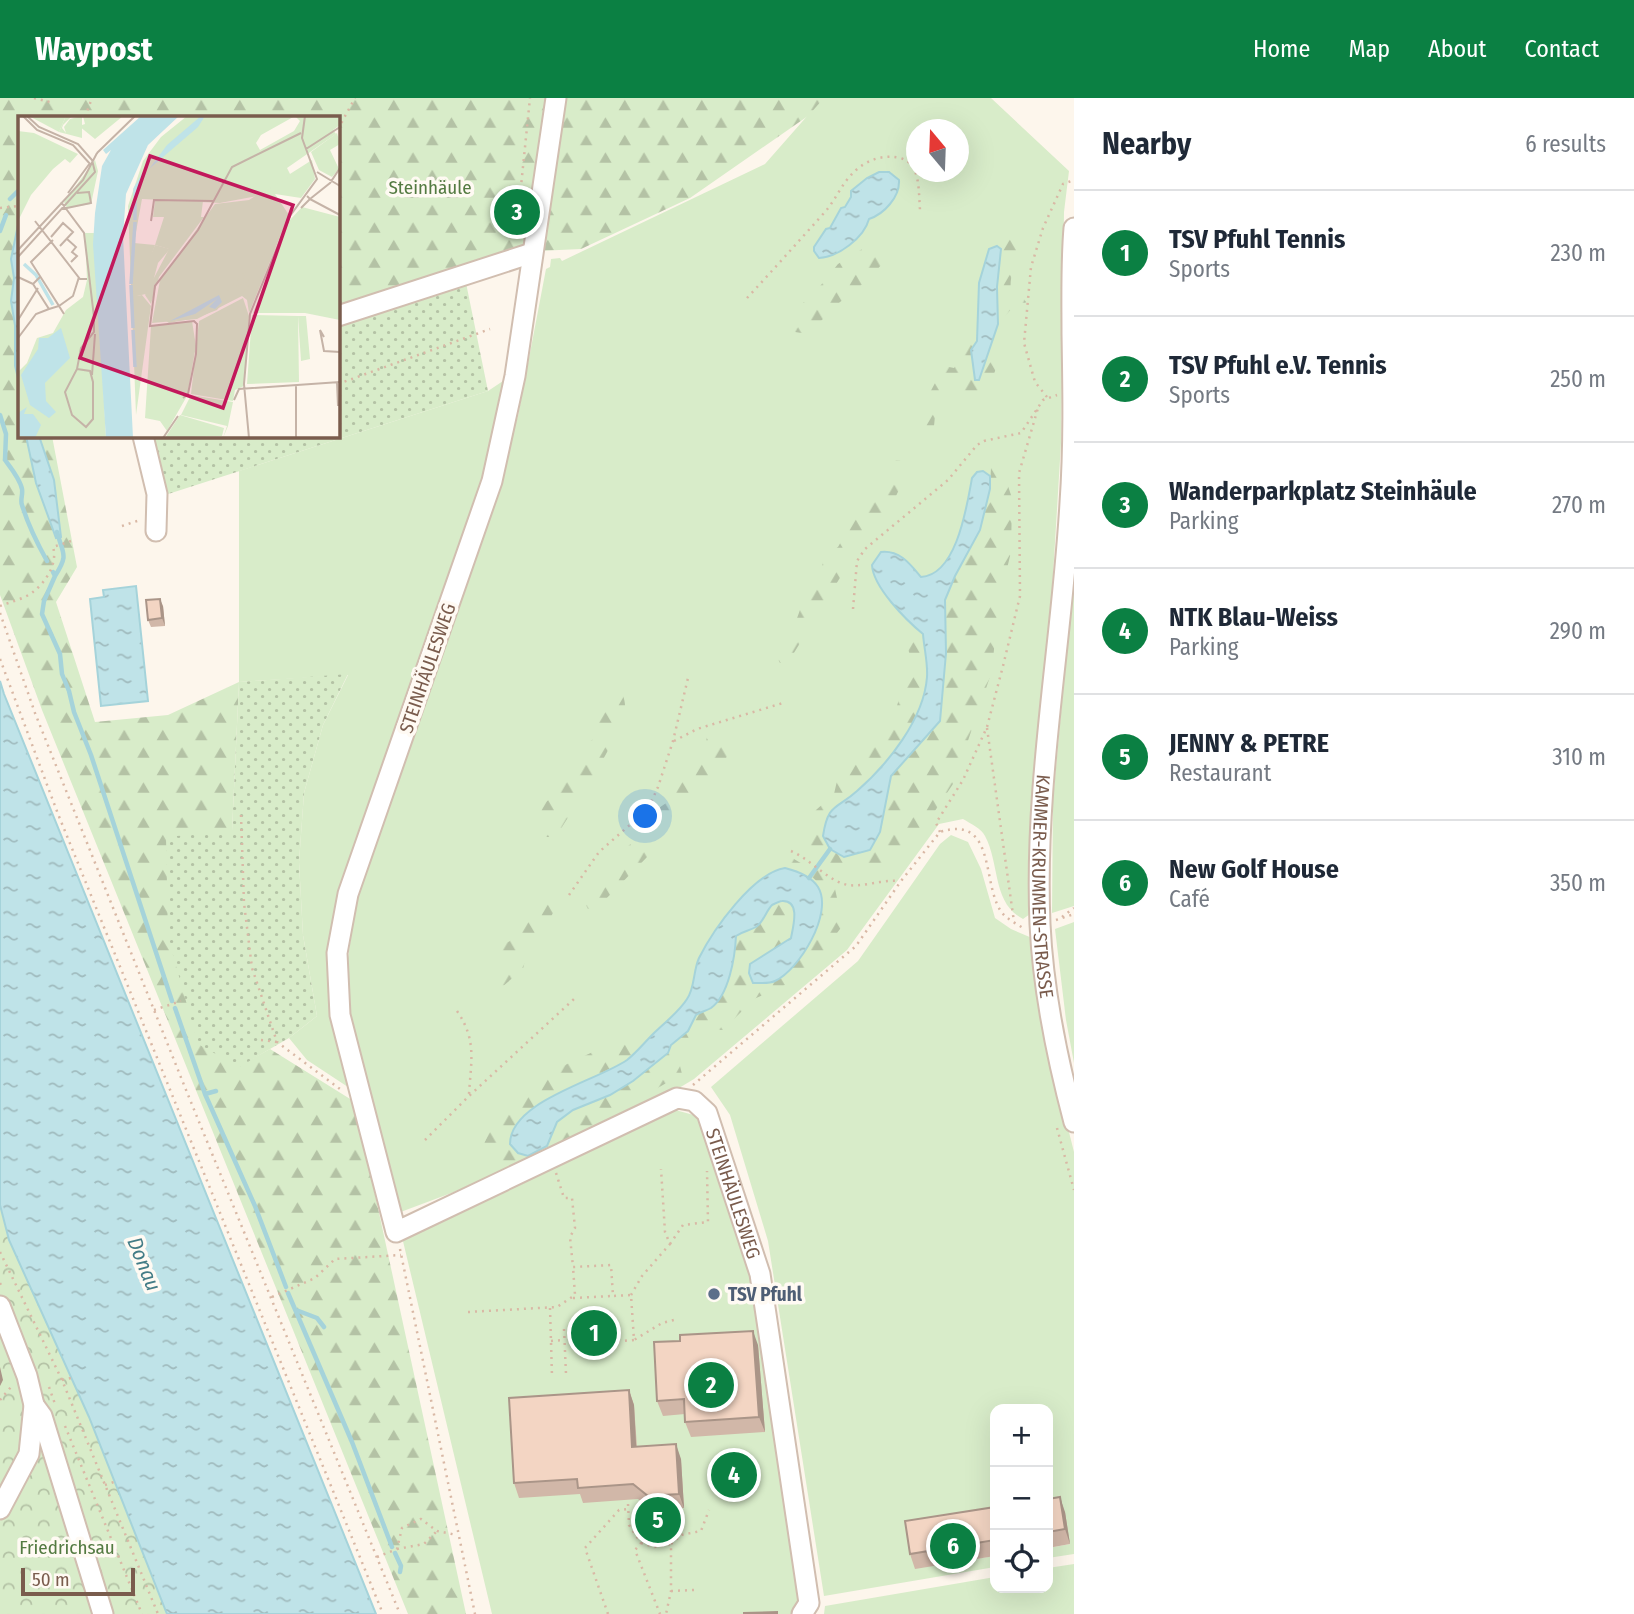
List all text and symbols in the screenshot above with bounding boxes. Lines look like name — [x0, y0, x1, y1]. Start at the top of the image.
text: Waypost — [35, 29, 153, 69]
text: Home — [1253, 35, 1310, 63]
text: Map — [1348, 35, 1390, 63]
text: About — [1428, 35, 1486, 63]
text: Contact — [1524, 35, 1599, 63]
inset map — [18, 116, 340, 438]
north arrow — [906, 119, 969, 182]
text: Nearby — [1102, 126, 1191, 162]
text: 6 results — [1525, 130, 1606, 158]
park label: Steinhäule — [388, 176, 472, 199]
pin: 3 — [494, 186, 540, 238]
text: TSV Pfuhl Tennis — [1169, 224, 1345, 255]
text: 1 — [1120, 239, 1130, 267]
text: 230 m — [1550, 239, 1606, 267]
text: Sports — [1169, 255, 1230, 283]
text: TSV Pfuhl e.V. Tennis — [1169, 350, 1387, 381]
text: 2 — [1120, 365, 1130, 393]
text: 250 m — [1550, 365, 1606, 393]
text: Sports — [1169, 381, 1230, 409]
text: Wanderparkplatz Steinhäule — [1169, 476, 1477, 507]
text: 3 — [1120, 491, 1130, 519]
text: 270 m — [1552, 491, 1606, 519]
text: Parking — [1169, 507, 1239, 535]
street label: STEINHÄULESWEG — [394, 600, 460, 736]
text: NTK Blau-Weiss — [1169, 602, 1338, 633]
text: 4 — [1119, 617, 1131, 645]
text: 290 m — [1550, 617, 1606, 645]
text: Parking — [1169, 633, 1239, 661]
text: JENNY & PETRE — [1169, 728, 1329, 759]
text: 5 — [1119, 743, 1131, 771]
text: 310 m — [1552, 743, 1606, 771]
text: Restaurant — [1169, 759, 1271, 787]
street label: KAMMER-KRUMMEN-STRASSE — [1027, 774, 1058, 1000]
your location — [628, 799, 662, 833]
text: New Golf House — [1169, 854, 1339, 885]
text: 6 — [1119, 869, 1131, 897]
text: 350 m — [1550, 869, 1606, 897]
text: Café — [1169, 885, 1210, 913]
street label: STEINHÄULESWEG — [701, 1125, 765, 1262]
water label: Donau — [121, 1233, 167, 1295]
place label: TSV Pfuhl — [728, 1283, 803, 1306]
marker: TSV Pfuhl — [706, 1286, 722, 1302]
pin: 1 — [571, 1307, 617, 1359]
pin: 2 — [688, 1359, 734, 1411]
map controls — [990, 1404, 1053, 1593]
button: + — [990, 1404, 1053, 1467]
pin: 4 — [711, 1449, 757, 1501]
button: − — [990, 1467, 1053, 1530]
pin: 5 — [635, 1494, 681, 1546]
pin: 6 — [930, 1520, 976, 1572]
button: locate — [990, 1530, 1053, 1593]
park label: Friedrichsau — [19, 1536, 115, 1559]
scale bar — [21, 1565, 135, 1597]
text: 50 m — [32, 1568, 70, 1591]

